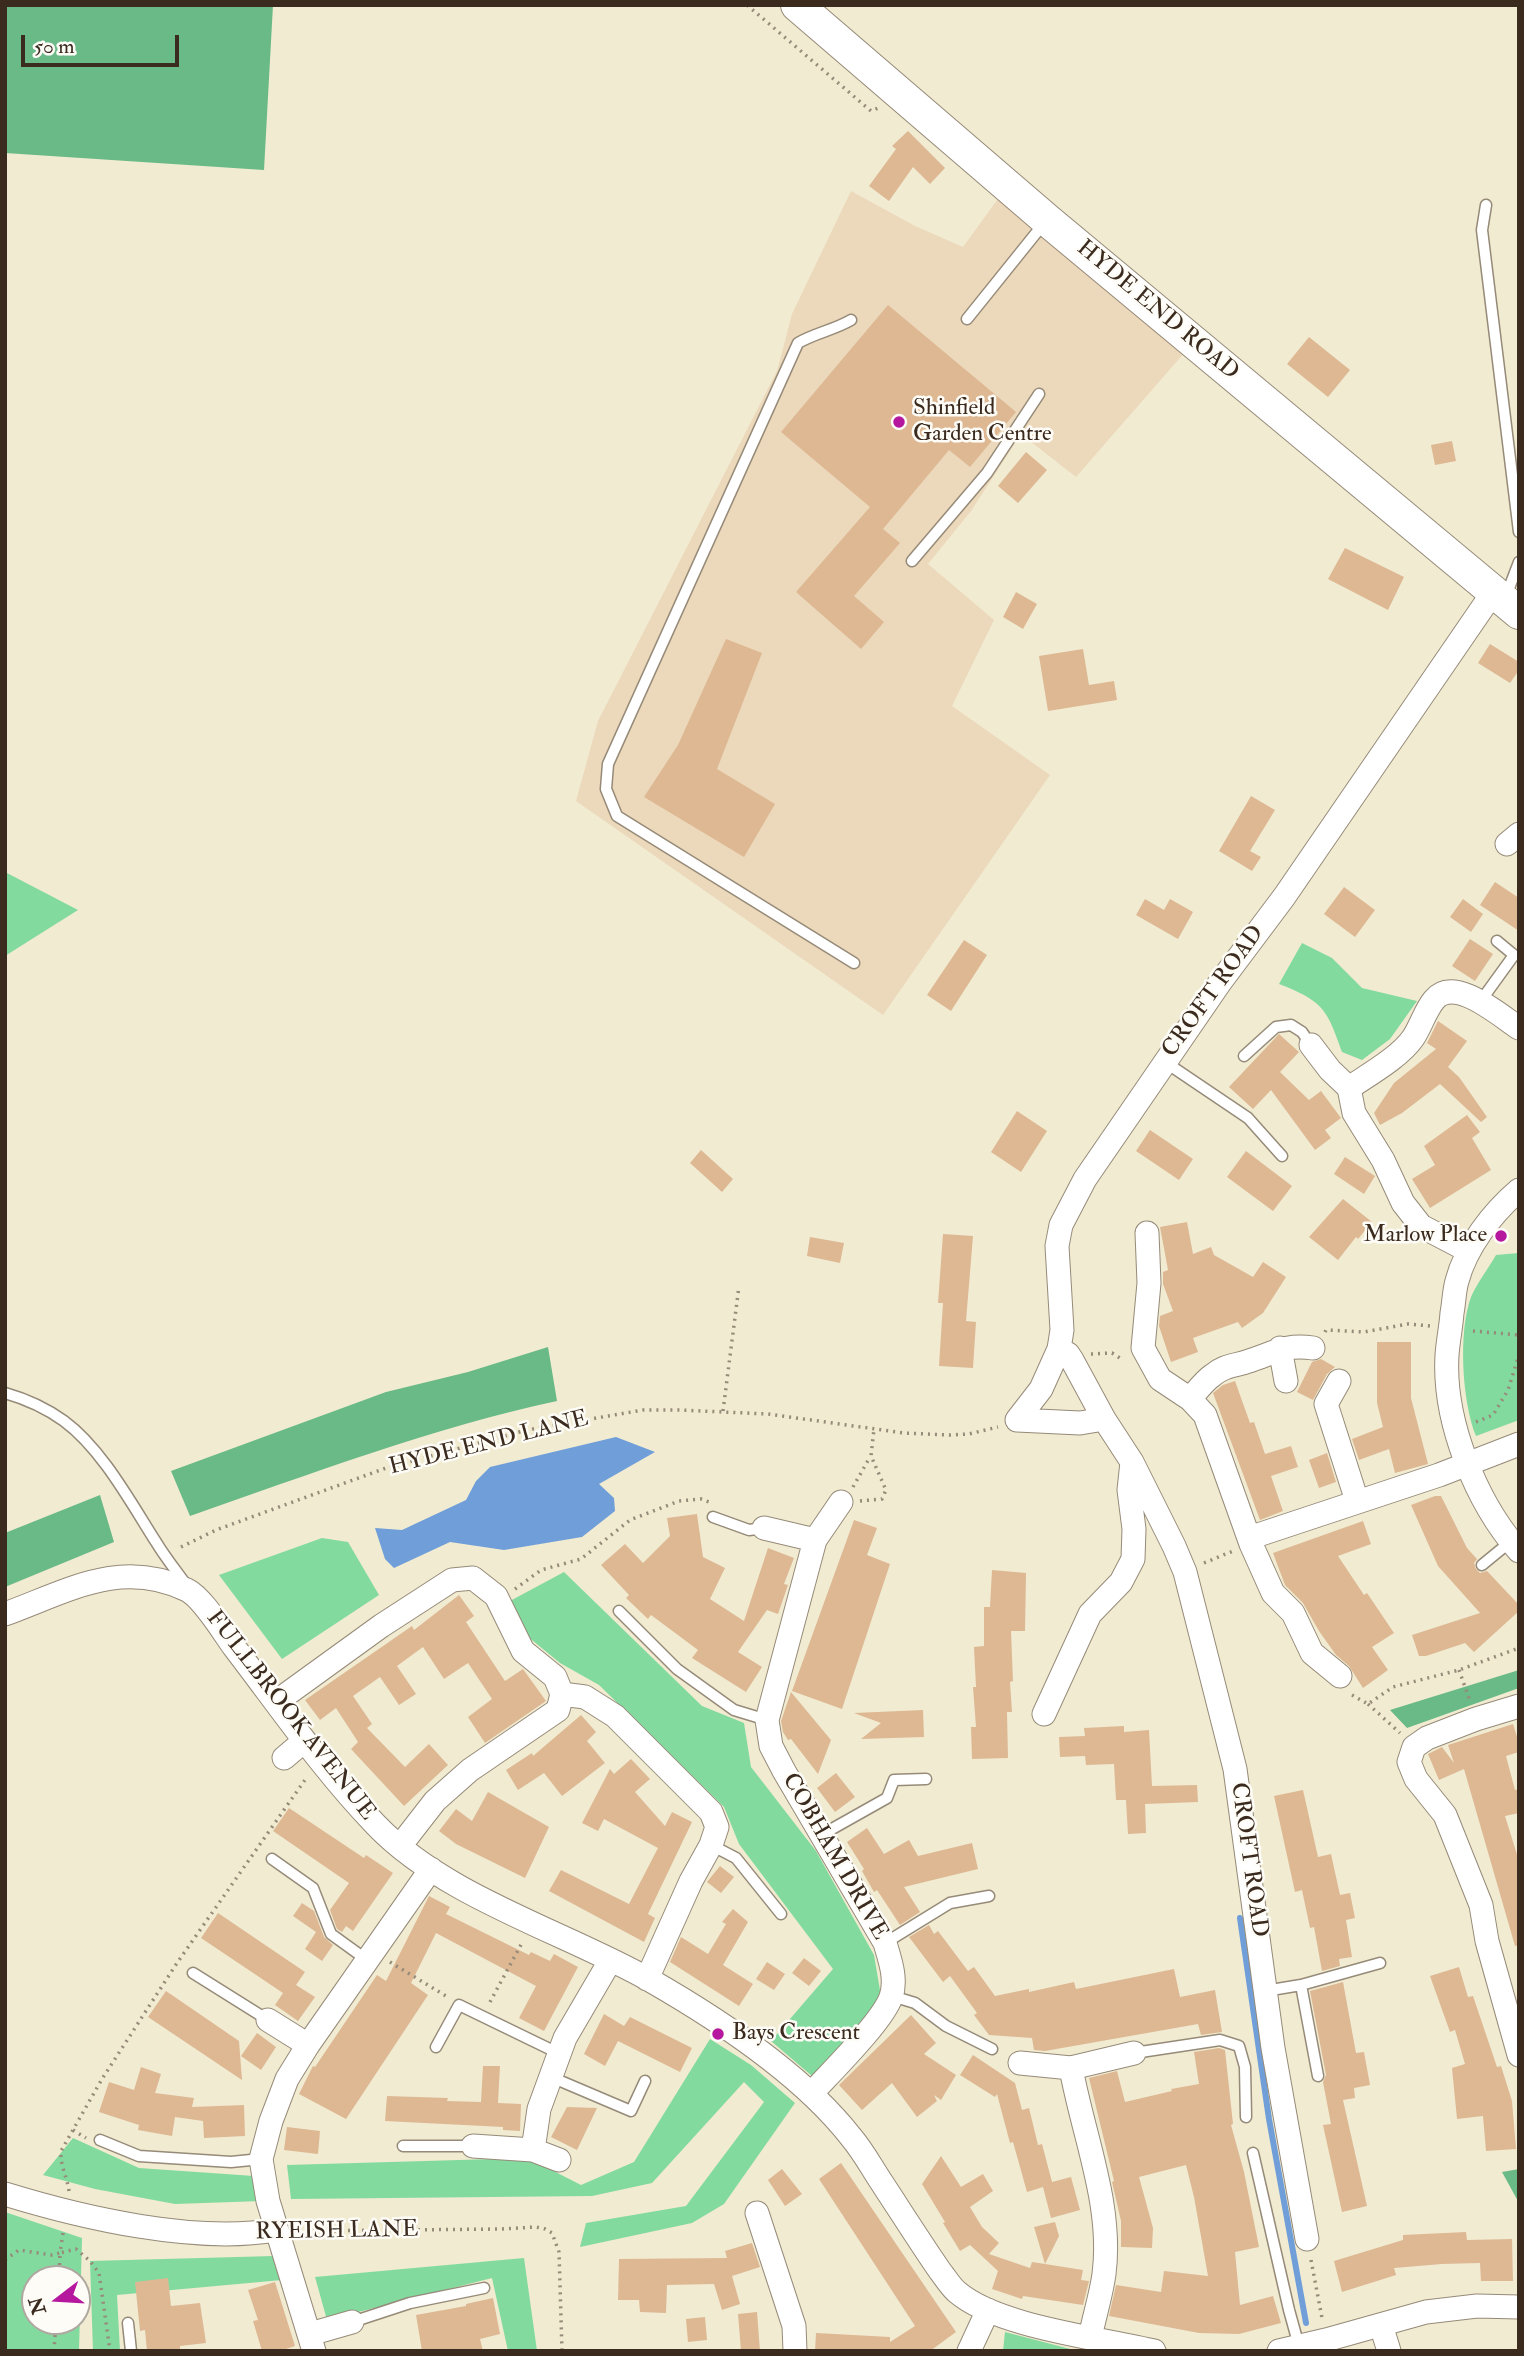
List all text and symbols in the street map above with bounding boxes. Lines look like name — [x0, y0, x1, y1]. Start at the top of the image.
scale bar — [24, 21, 182, 65]
text: 50 m — [34, 33, 75, 60]
street label: HYDE END ROAD — [1070, 235, 1244, 387]
place label: Shinfield Garden Centre — [913, 395, 1052, 449]
marker: Shinfield Garden Centre — [891, 414, 907, 430]
street label: CROFT ROAD — [1157, 921, 1271, 1063]
place label: Marlow Place — [1364, 1222, 1487, 1250]
marker: Marlow Place — [1493, 1228, 1509, 1244]
street label: HYDE END LANE — [387, 1406, 591, 1482]
street label: FULLBROOK AVENUE — [200, 1606, 380, 1826]
street label: COBHAM DRIVE — [775, 1769, 893, 1945]
street label: CROFT ROAD — [1223, 1781, 1273, 1939]
place label: Bays Crescent — [732, 2020, 860, 2048]
marker: Bays Crescent — [710, 2026, 726, 2042]
street label: RYEISH LANE — [255, 2217, 419, 2247]
north arrow — [21, 2265, 91, 2335]
text: N — [24, 2294, 52, 2317]

